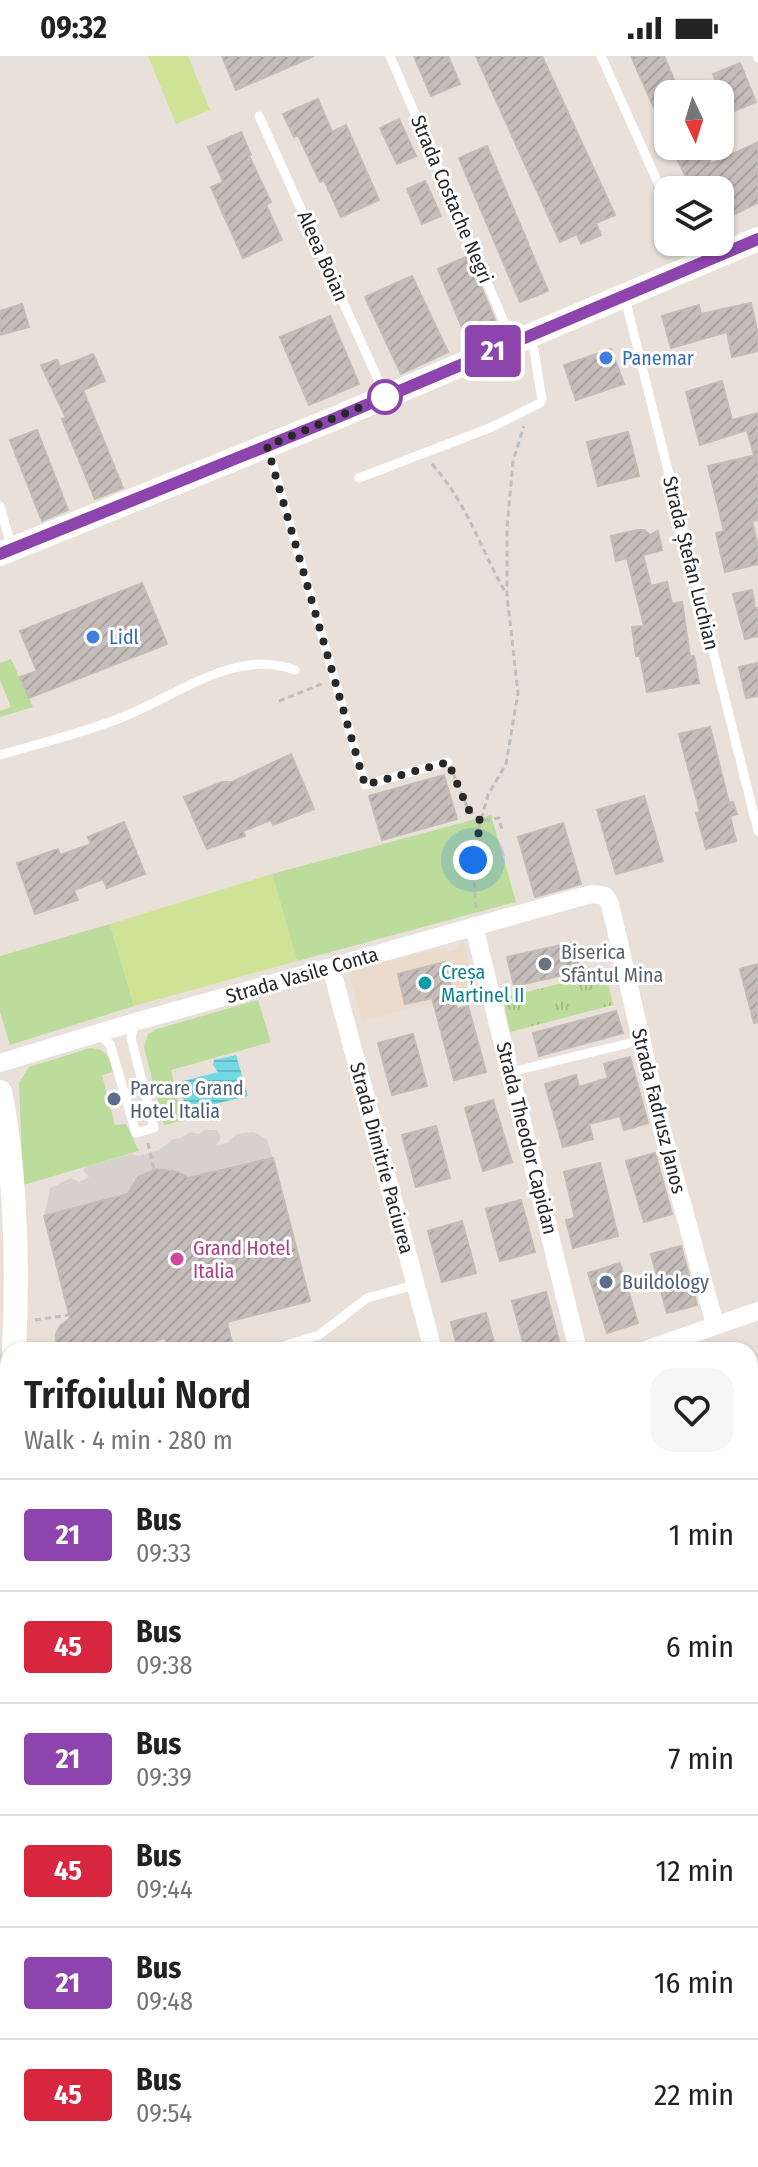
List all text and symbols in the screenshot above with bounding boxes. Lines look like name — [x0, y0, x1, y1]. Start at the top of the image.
text: 09:32 — [40, 10, 107, 46]
north arrow — [654, 80, 734, 160]
map controls — [654, 80, 734, 256]
street label: Strada Costache Negri — [406, 111, 498, 287]
button: layers — [654, 176, 734, 256]
street label: Aleea Boian — [292, 207, 354, 305]
line badge: 21 — [457, 325, 529, 377]
text: 21 — [481, 334, 505, 367]
place label: Panemar — [622, 346, 694, 370]
marker: Panemar — [597, 349, 615, 367]
unlabelled marker — [368, 380, 402, 414]
street label: Strada Ștefan Luchian — [657, 474, 724, 653]
place label: Lidl — [109, 625, 139, 649]
marker: Lidl — [84, 628, 102, 646]
your location — [453, 840, 493, 880]
place label: Biserica Sfântul Mina — [561, 940, 663, 987]
street label: Strada Vasile Conta — [223, 942, 381, 1008]
marker: Biserica Sfântul Mina — [536, 955, 554, 973]
place label: Creșa Martinel II — [441, 960, 524, 1007]
marker: Creșa Martinel II — [416, 974, 434, 992]
street label: Strada Fadrusz Janos — [627, 1026, 691, 1196]
street label: Strada Theodor Capidan — [491, 1039, 563, 1237]
street label: Strada Dimitrie Paciurea — [345, 1060, 419, 1256]
place label: Parcare Grand Hotel Italia — [130, 1076, 244, 1123]
marker: Parcare Grand Hotel Italia — [105, 1090, 123, 1108]
place label: Grand Hotel Italia — [193, 1236, 291, 1283]
marker: Grand Hotel Italia — [168, 1250, 186, 1268]
place label: Buildology — [622, 1270, 709, 1294]
marker: Buildology — [597, 1273, 615, 1291]
button: heart — [650, 1368, 734, 1452]
text: Trifoiului Nord — [24, 1372, 251, 1418]
text: Walk · 4 min · 280 m — [24, 1425, 233, 1456]
text: Bus — [136, 1502, 181, 1538]
text: 1 min — [669, 1517, 734, 1553]
text: 21 — [56, 1518, 80, 1551]
text: 09:33 — [136, 1538, 191, 1569]
text: Bus — [136, 1614, 181, 1650]
text: 6 min — [666, 1629, 734, 1665]
text: 45 — [54, 1630, 82, 1663]
text: 09:38 — [136, 1650, 192, 1681]
text: Bus — [136, 1726, 181, 1762]
text: 7 min — [668, 1741, 734, 1777]
text: 21 — [56, 1742, 80, 1775]
text: 09:39 — [136, 1762, 192, 1793]
text: Bus — [136, 1838, 181, 1874]
text: 12 min — [656, 1853, 734, 1889]
text: 45 — [54, 1854, 82, 1887]
text: 09:44 — [136, 1874, 193, 1905]
text: Bus — [136, 1950, 181, 1986]
text: 16 min — [654, 1965, 734, 2001]
text: 21 — [56, 1966, 80, 1999]
text: 09:48 — [136, 1986, 193, 2017]
text: Bus — [136, 2062, 181, 2098]
text: 22 min — [654, 2077, 734, 2113]
text: 45 — [54, 2078, 82, 2111]
text: 09:54 — [136, 2098, 192, 2129]

